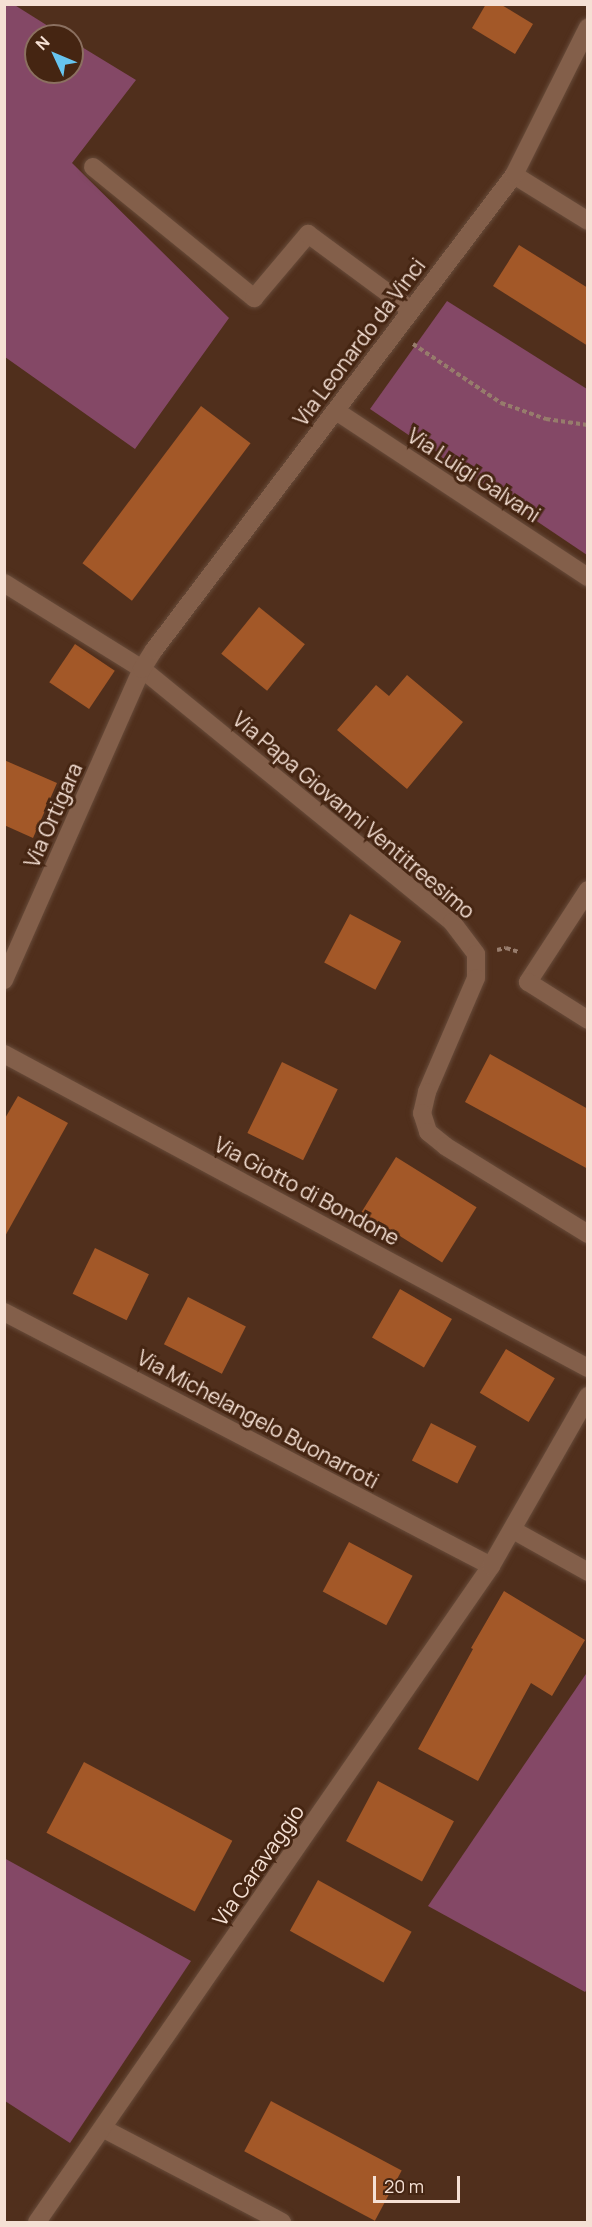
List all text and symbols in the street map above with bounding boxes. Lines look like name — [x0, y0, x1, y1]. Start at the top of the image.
north arrow — [24, 24, 84, 84]
text: N — [31, 31, 54, 55]
street label: Via Leonardo da Vinci — [288, 253, 430, 431]
street label: Via Luigi Galvani — [403, 423, 545, 527]
street label: Via Papa Giovanni Ventitreesimo — [228, 706, 480, 924]
street label: Via Ortigara — [19, 759, 87, 871]
street label: Via Giotto di Bondone — [210, 1131, 404, 1251]
street label: Via Michelangelo Buonarroti — [133, 1345, 383, 1493]
street label: Via Caravaggio — [207, 1800, 309, 1930]
scale bar — [376, 2164, 463, 2202]
text: 20 m — [384, 2174, 424, 2198]

